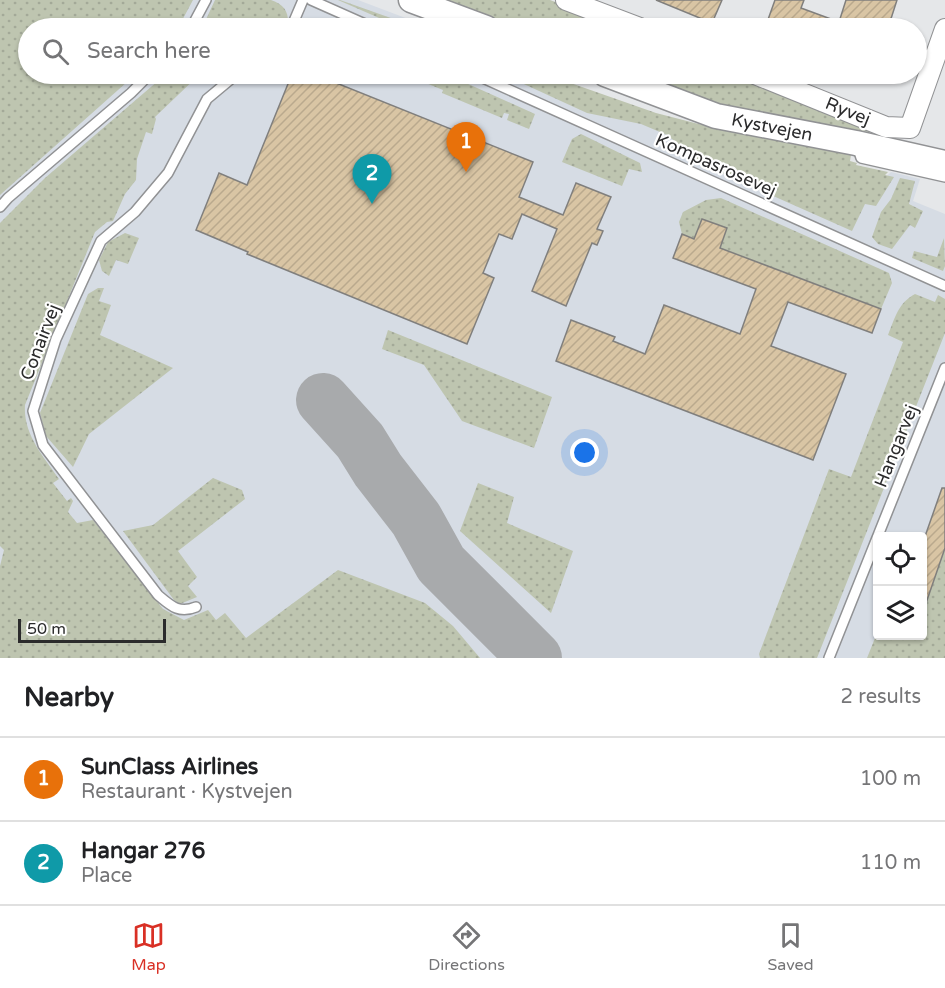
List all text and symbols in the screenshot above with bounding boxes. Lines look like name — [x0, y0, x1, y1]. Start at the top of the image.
search box — [18, 18, 927, 84]
icon: search — [39, 35, 72, 68]
text: Search here — [87, 38, 211, 64]
street label: Ryvej — [822, 92, 874, 130]
street label: Kystvejen — [729, 108, 815, 146]
pin: 1 — [446, 122, 486, 172]
street label: Kompasrosevej — [652, 128, 780, 202]
pin: 2 — [352, 154, 392, 204]
street label: Conairvej — [15, 301, 65, 383]
street label: Hangarvej — [869, 401, 923, 491]
your location — [570, 438, 599, 467]
map controls — [873, 532, 927, 640]
button: locate — [873, 532, 927, 586]
button: layers — [873, 586, 927, 640]
scale bar — [18, 616, 166, 644]
text: 50 m — [27, 619, 66, 639]
text: Nearby — [24, 682, 114, 713]
text: 2 results — [841, 685, 921, 709]
text: SunClass Airlines — [81, 754, 258, 780]
text: 1 — [37, 767, 50, 791]
text: 100 m — [860, 767, 921, 791]
text: Restaurant · Kystvejen — [81, 780, 293, 804]
text: Hangar 276 — [81, 838, 205, 864]
text: 2 — [37, 851, 50, 875]
text: 110 m — [860, 851, 921, 875]
text: Place — [81, 864, 132, 888]
tab: Map — [131, 919, 166, 975]
tab: Directions — [428, 919, 505, 975]
tab: Saved — [767, 919, 814, 975]

